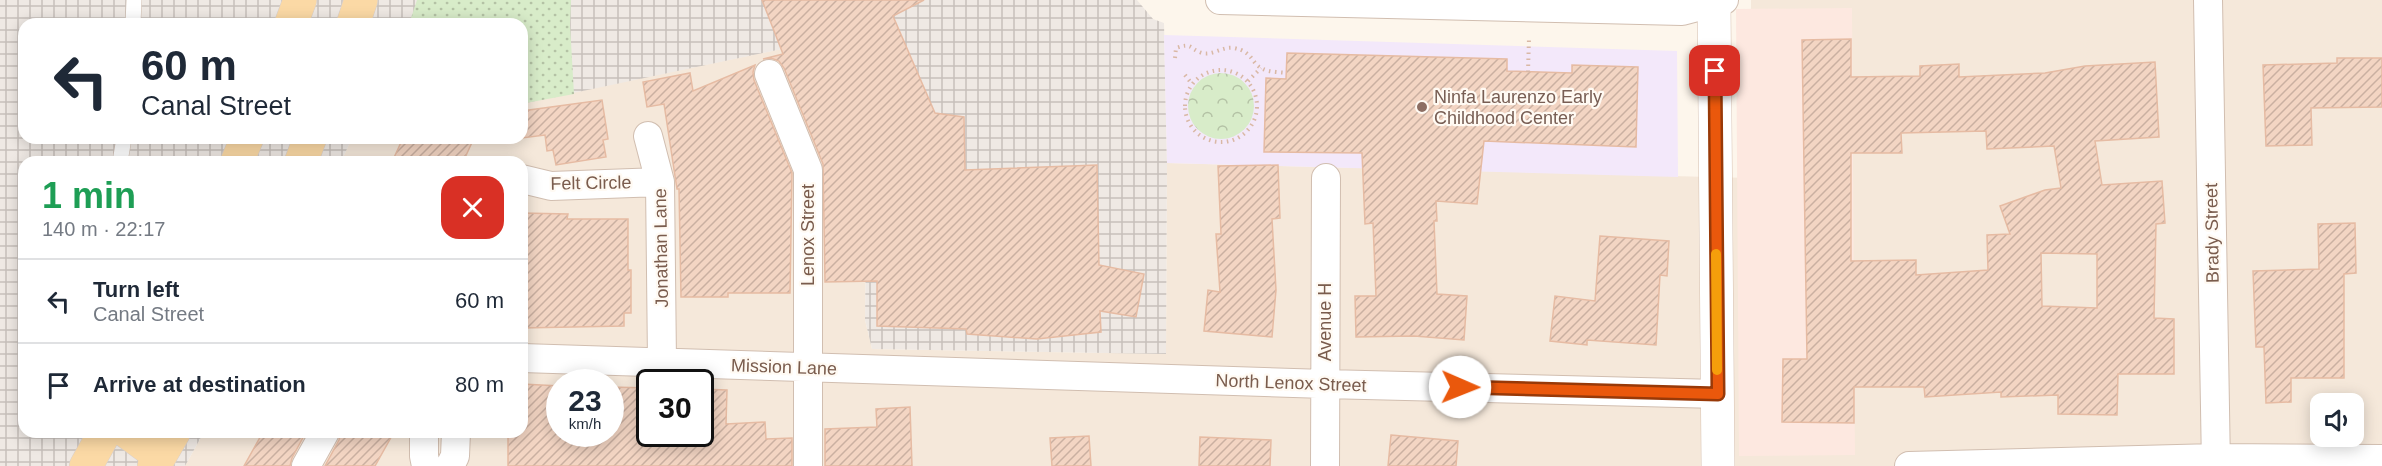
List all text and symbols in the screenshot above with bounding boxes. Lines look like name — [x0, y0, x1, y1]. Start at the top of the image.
icon: left — [42, 42, 120, 120]
text: 60 m — [141, 42, 237, 89]
pin — [1689, 45, 1740, 96]
icon: arrive — [1698, 54, 1731, 87]
place label: Ninfa Laurenzo Early Childhood Center — [1434, 87, 1602, 128]
text: Canal Street — [141, 91, 291, 121]
marker: Ninfa Laurenzo Early Childhood Center — [1415, 100, 1429, 114]
street label: Felt Circle — [550, 172, 632, 194]
text: 1 min — [42, 175, 136, 216]
button: close — [441, 176, 504, 239]
street label: Brady Street — [2201, 183, 2223, 283]
street label: Lenox Street — [798, 184, 818, 286]
street label: Jonathan Lane — [650, 188, 672, 308]
text: 140 m · 22:17 — [42, 218, 165, 240]
text: Turn left — [93, 277, 179, 302]
street label: Avenue H — [1315, 283, 1335, 361]
icon: left — [42, 285, 75, 318]
text: 60 m — [455, 288, 504, 313]
text: Canal Street — [93, 303, 204, 325]
street label: Mission Lane — [731, 355, 837, 379]
position arrow — [1428, 355, 1492, 419]
icon: arrive — [42, 369, 75, 402]
speed limit sign: 30 — [636, 369, 714, 447]
street label: North Lenox Street — [1215, 370, 1367, 396]
text: Arrive at destination — [93, 372, 306, 397]
text: 80 m — [455, 372, 504, 397]
text: 23 — [568, 384, 602, 417]
map controls — [2310, 393, 2364, 447]
button: sound — [2310, 393, 2364, 447]
text: km/h — [569, 415, 601, 432]

